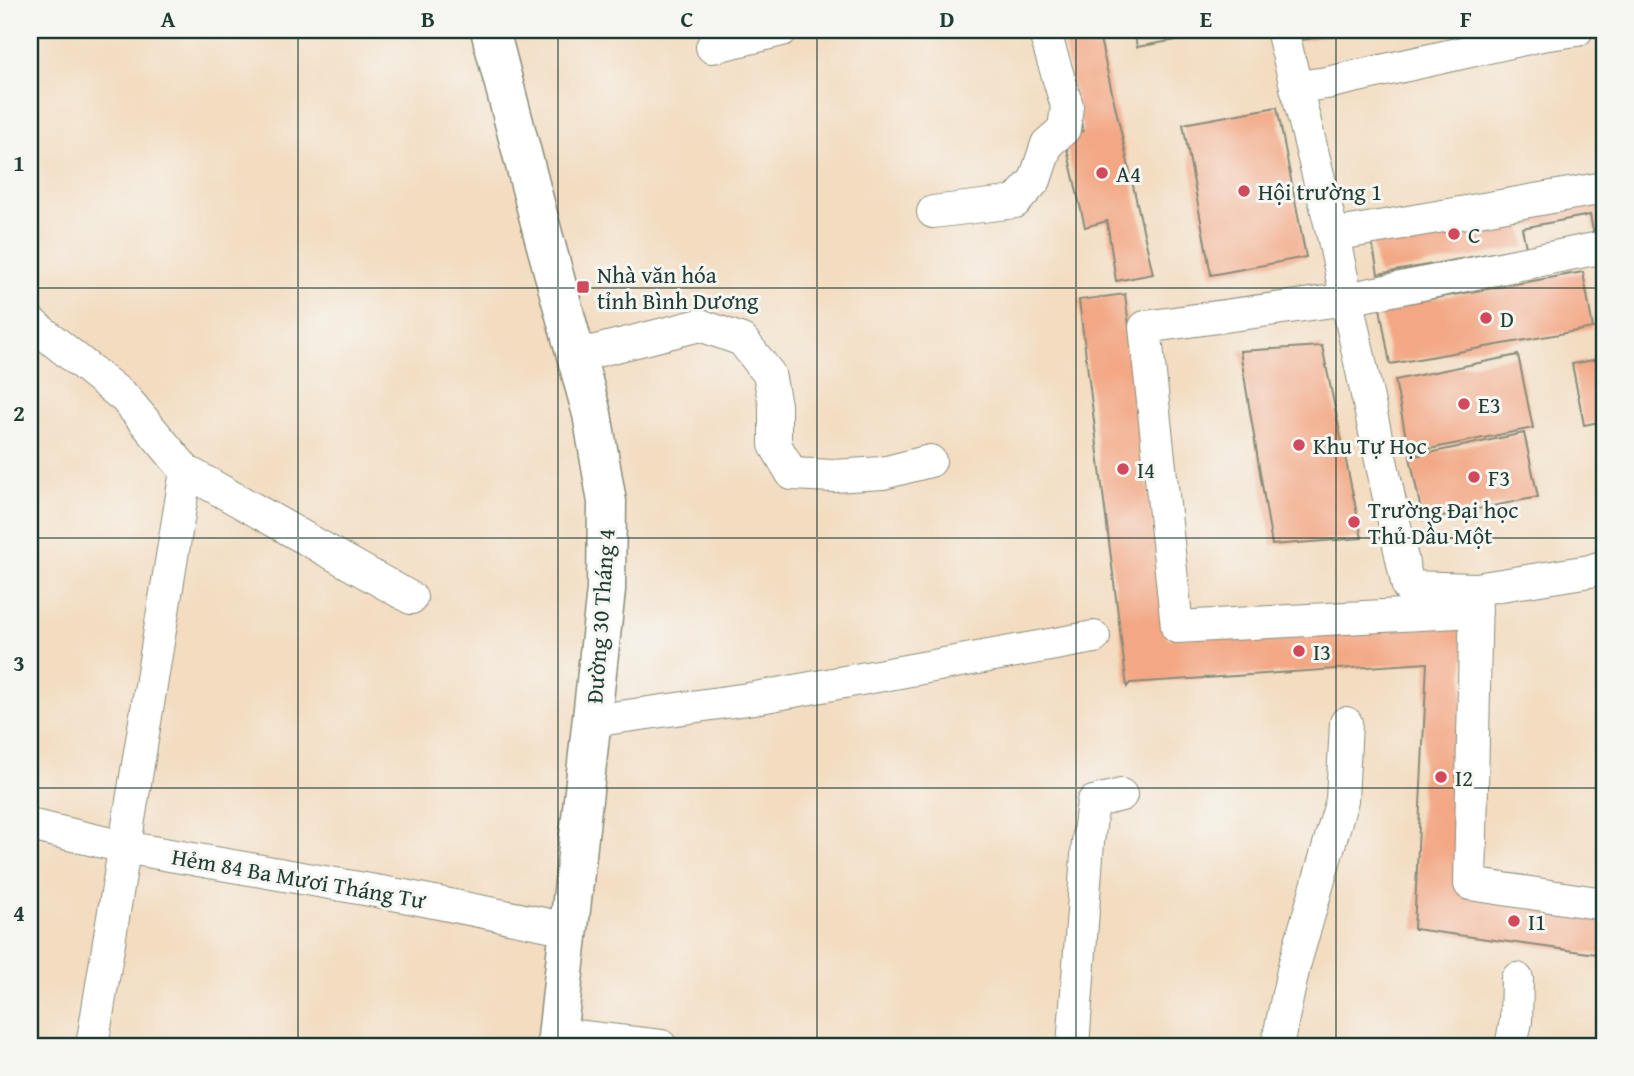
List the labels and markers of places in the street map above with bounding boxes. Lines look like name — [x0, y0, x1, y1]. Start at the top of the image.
place label: A4 — [1116, 157, 1141, 190]
marker: A4 — [1094, 165, 1110, 181]
place label: Hội trường 1 — [1258, 175, 1382, 208]
marker: Hội trường 1 — [1236, 183, 1252, 199]
place label: C — [1468, 218, 1481, 251]
marker: C — [1446, 226, 1462, 242]
place label: Nhà văn hóa tỉnh Bình Dương — [597, 258, 759, 317]
marker: Nhà văn hóa tỉnh Bình Dương — [575, 279, 591, 295]
place label: D — [1500, 302, 1514, 335]
marker: D — [1478, 310, 1494, 326]
place label: E3 — [1478, 388, 1501, 421]
marker: E3 — [1456, 396, 1472, 412]
place label: Khu Tự Học — [1313, 429, 1427, 462]
marker: Khu Tự Học — [1291, 437, 1307, 453]
place label: I4 — [1137, 453, 1155, 486]
marker: I4 — [1115, 461, 1131, 477]
place label: F3 — [1488, 461, 1510, 494]
marker: F3 — [1466, 469, 1482, 485]
place label: Trường Đại học Thủ Dầu Một — [1368, 493, 1518, 552]
marker: Trường Đại học Thủ Dầu Một — [1346, 514, 1362, 530]
place label: I3 — [1313, 635, 1331, 668]
marker: I3 — [1291, 643, 1307, 659]
place label: I2 — [1455, 761, 1473, 794]
marker: I2 — [1433, 769, 1449, 785]
place label: I1 — [1528, 905, 1546, 938]
marker: I1 — [1506, 913, 1522, 929]

